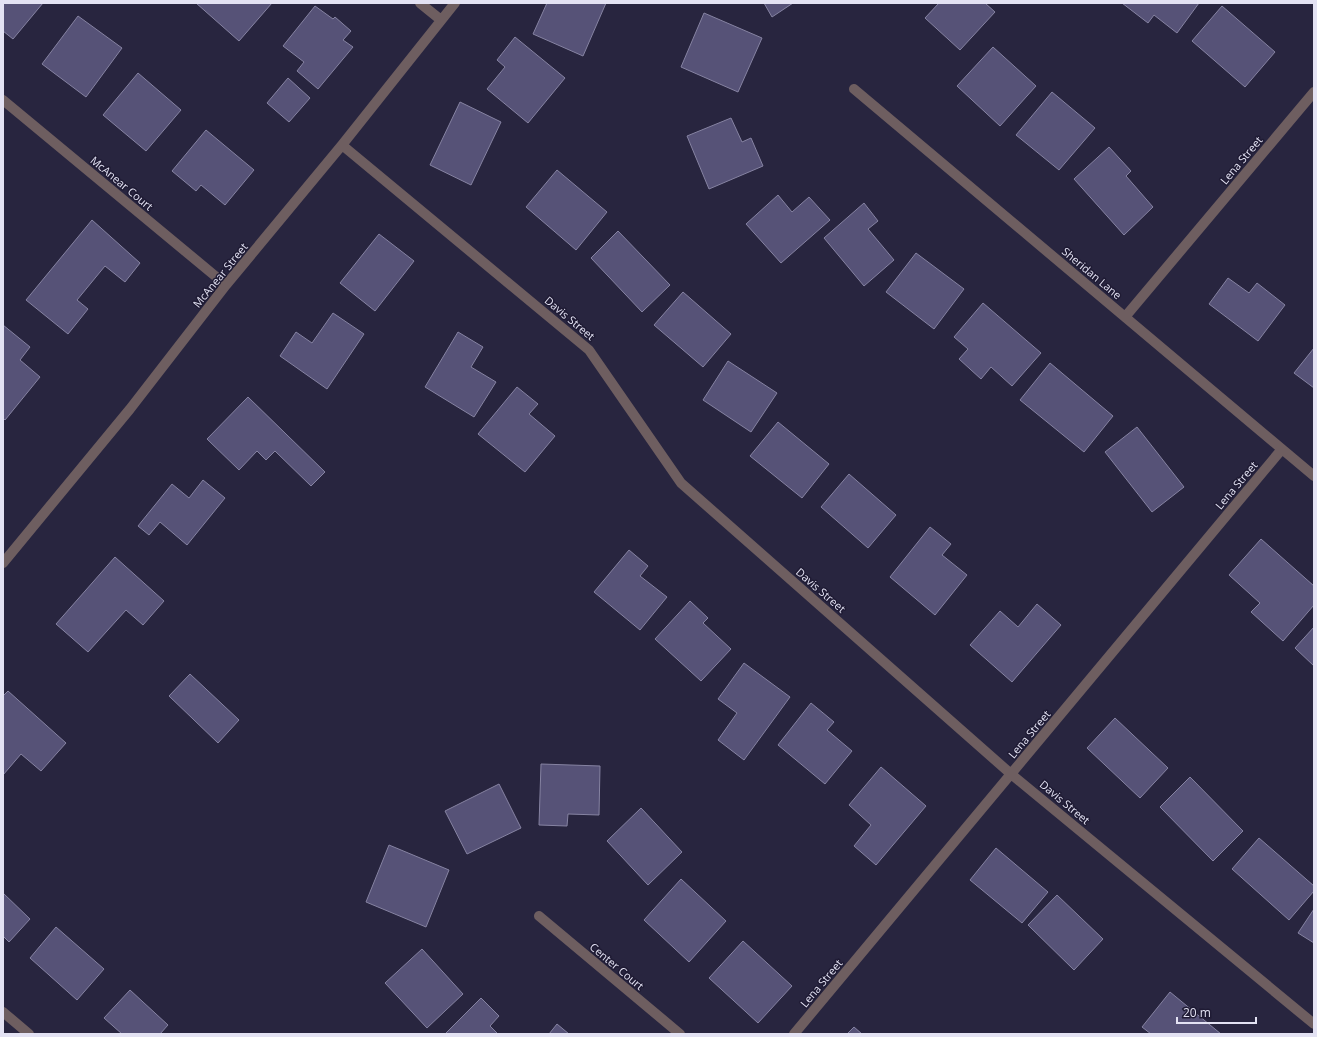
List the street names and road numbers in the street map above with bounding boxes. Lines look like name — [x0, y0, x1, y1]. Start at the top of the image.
street label: Lena Street — [1216, 133, 1266, 187]
street label: McAnear Court — [88, 152, 156, 214]
street label: McAnear Street — [189, 239, 251, 311]
street label: Sheridan Lane — [1059, 244, 1125, 302]
street label: Davis Street — [542, 293, 598, 343]
street label: Lena Street — [1211, 458, 1261, 512]
street label: Davis Street — [793, 564, 849, 616]
street label: Lena Street — [1004, 707, 1054, 761]
street label: Davis Street — [1037, 777, 1093, 827]
street label: Center Court — [587, 939, 647, 993]
street label: Lena Street — [796, 956, 846, 1010]

